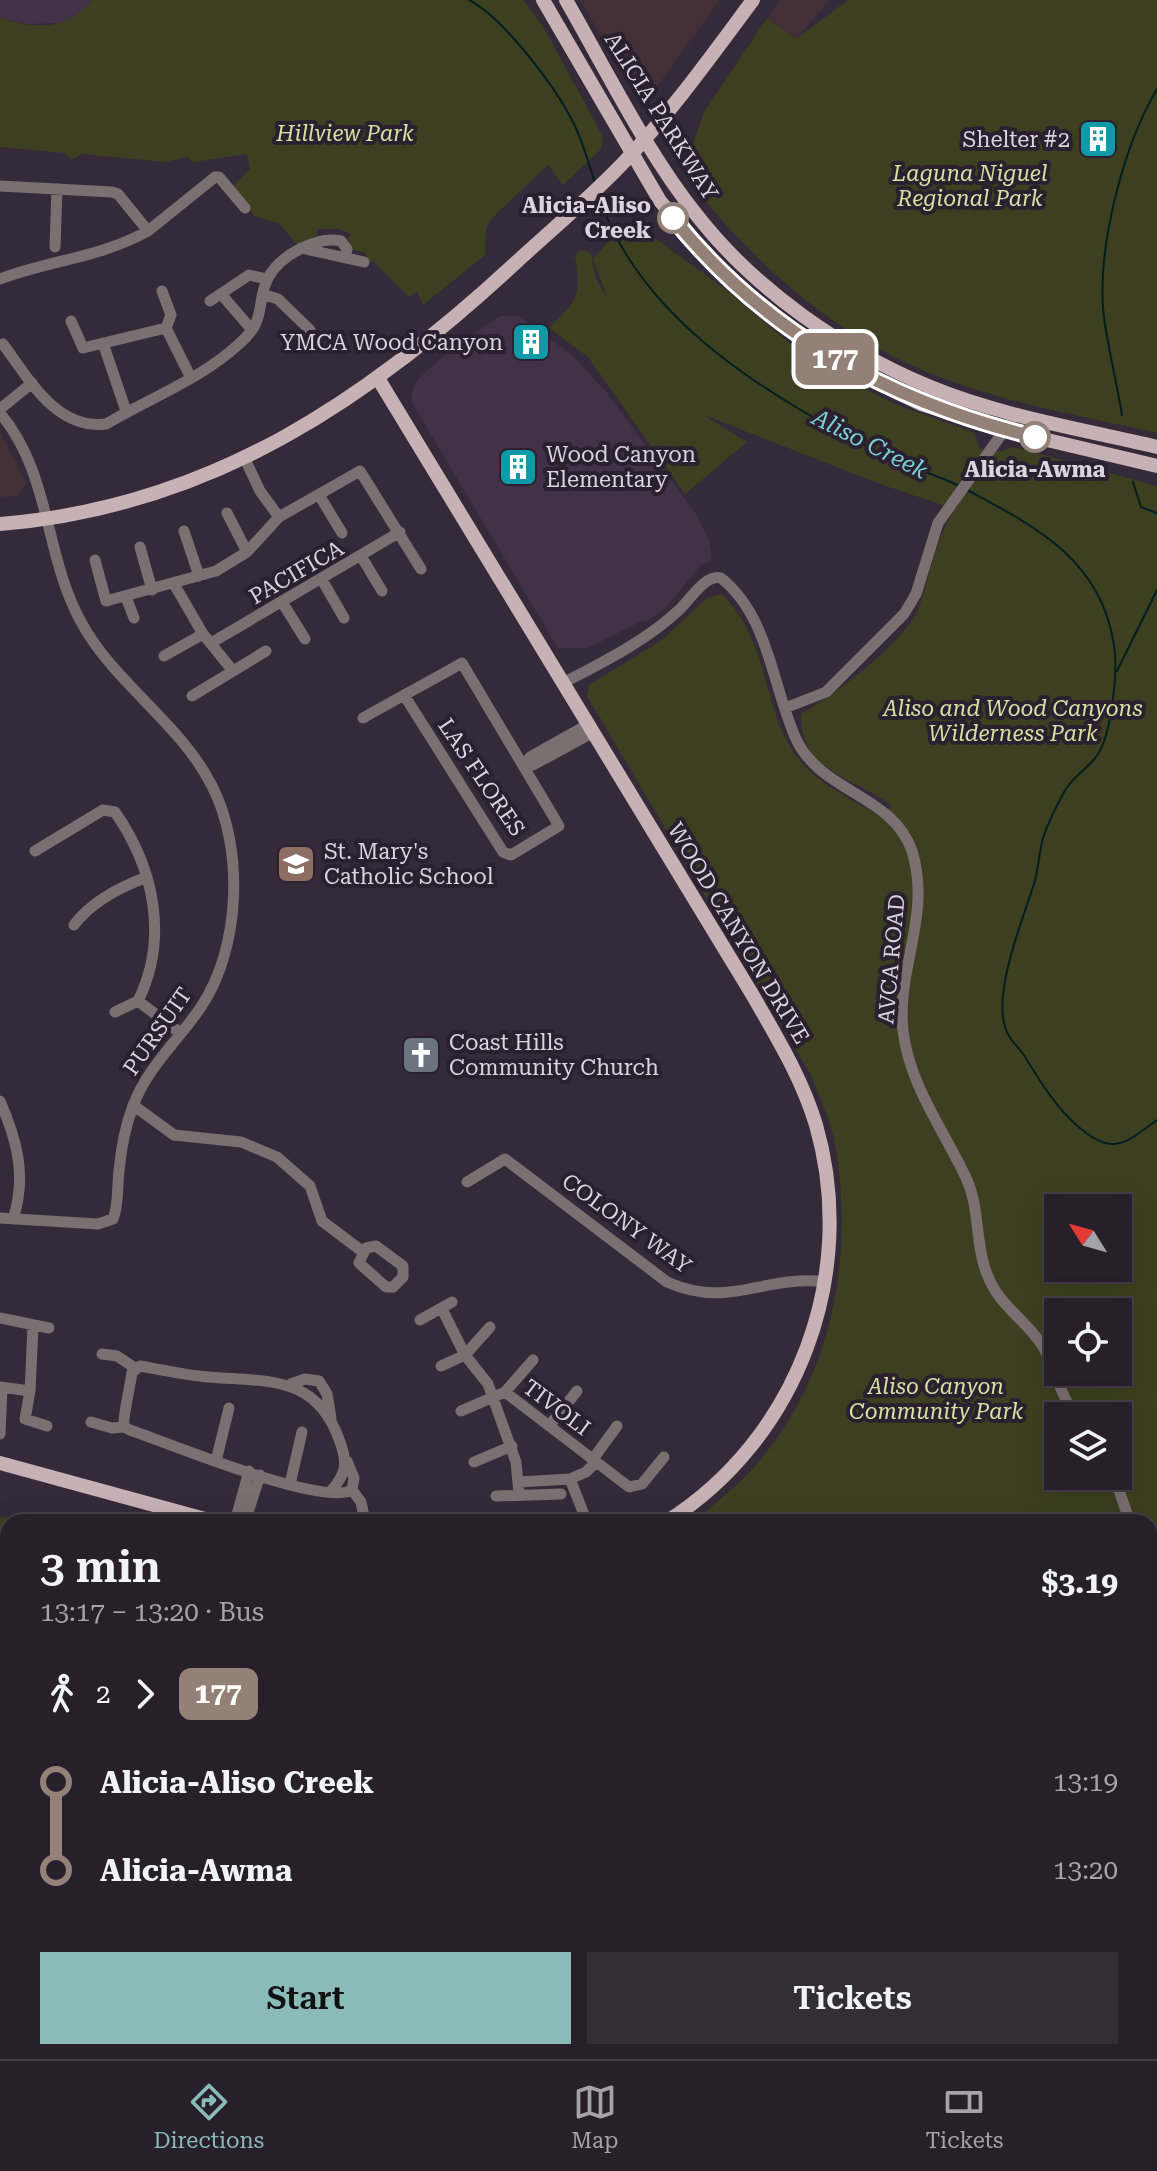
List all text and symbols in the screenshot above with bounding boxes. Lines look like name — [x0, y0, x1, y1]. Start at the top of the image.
street label: ALICIA PARKWAY — [600, 28, 723, 205]
building icon: Shelter #2 — [1077, 118, 1119, 160]
park label: Hillview Park — [275, 121, 414, 146]
place label: Shelter #2 — [963, 127, 1070, 152]
park label: Laguna Niguel Regional Park — [891, 161, 1048, 211]
place label: Alicia-Aliso Creek — [522, 193, 651, 243]
marker: Alicia-Aliso Creek — [658, 203, 688, 233]
building icon: YMCA Wood Canyon — [510, 321, 552, 363]
place label: YMCA Wood Canyon — [280, 330, 503, 355]
line badge: 177 — [789, 333, 881, 385]
text: 177 — [811, 342, 859, 375]
water label: Aliso Creek — [806, 402, 932, 485]
marker: Alicia-Awma — [1020, 422, 1050, 452]
place label: Wood Canyon Elementary — [546, 442, 696, 492]
building icon: Wood Canyon Elementary — [497, 446, 539, 488]
place label: Alicia-Awma — [964, 457, 1106, 482]
street label: PACIFICA — [245, 535, 348, 609]
park label: Aliso and Wood Canyons Wilderness Park — [881, 696, 1143, 746]
street label: LAS FLORES — [433, 714, 530, 841]
street label: WOOD CANYON DRIVE — [663, 818, 815, 1048]
place label: St. Mary's Catholic School — [324, 839, 494, 889]
school or university icon: St. Mary's Catholic School — [275, 843, 317, 885]
street label: AVCA ROAD — [873, 893, 910, 1025]
street label: PURSUIT — [118, 983, 197, 1080]
place label: Coast Hills Community Church — [449, 1030, 659, 1080]
church icon: Coast Hills Community Church — [400, 1034, 442, 1076]
street label: COLONY WAY — [557, 1168, 696, 1279]
north arrow — [1044, 1194, 1132, 1282]
map controls — [1044, 1194, 1132, 1490]
button: locate — [1044, 1298, 1132, 1386]
street label: TIVOLI — [518, 1374, 595, 1441]
park label: Aliso Canyon Community Park — [849, 1374, 1023, 1424]
button: layers — [1044, 1402, 1132, 1490]
text: 3 min — [40, 1541, 161, 1593]
text: $3.19 — [1041, 1565, 1118, 1600]
text: 13:17 – 13:20 · Bus — [40, 1597, 264, 1627]
icon: walk — [40, 1672, 84, 1716]
icon: forward — [123, 1672, 167, 1716]
text: 177 — [195, 1677, 242, 1710]
text: 2 — [96, 1679, 111, 1709]
text: Alicia-Aliso Creek — [100, 1765, 374, 1800]
text: 13:19 — [1053, 1767, 1118, 1797]
text: Alicia-Awma — [100, 1853, 292, 1888]
text: 13:20 — [1053, 1855, 1118, 1885]
button: Start — [40, 1952, 571, 2044]
button: Tickets — [587, 1952, 1118, 2044]
tab: Directions — [154, 2080, 264, 2153]
tab: Map — [571, 2080, 618, 2153]
tab: Tickets — [925, 2080, 1003, 2153]

